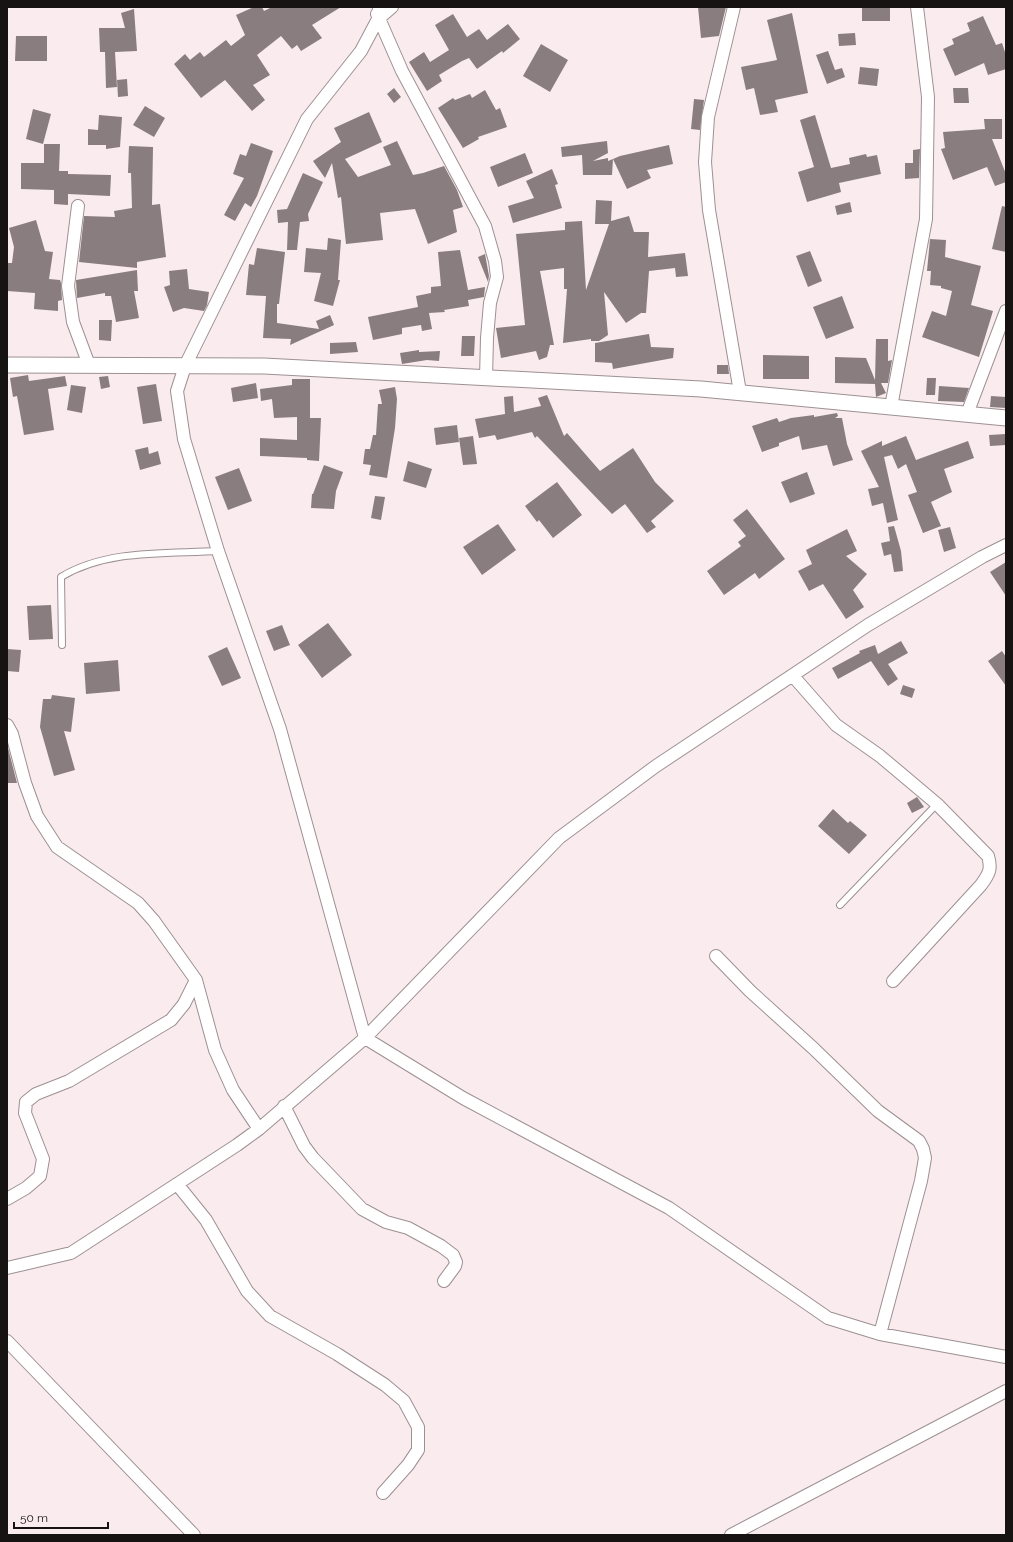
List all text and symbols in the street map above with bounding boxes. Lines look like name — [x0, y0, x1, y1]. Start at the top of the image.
scale bar — [14, 1504, 108, 1530]
text: 50 m — [20, 1511, 48, 1525]

